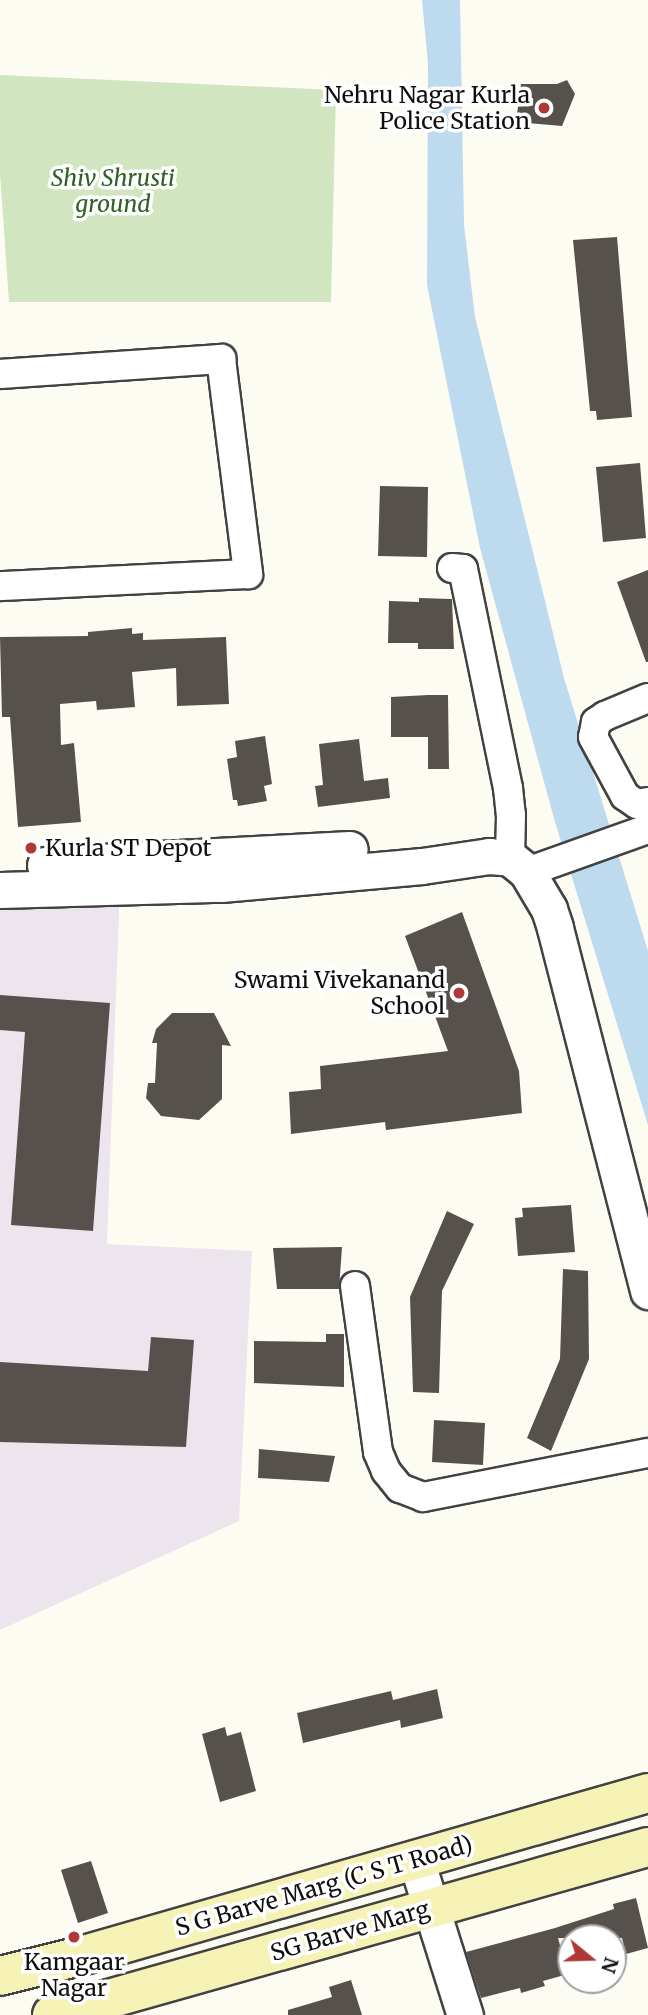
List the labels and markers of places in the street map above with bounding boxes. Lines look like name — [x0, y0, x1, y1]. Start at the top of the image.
place label: Nehru Nagar Kurla Police Station — [324, 81, 530, 135]
marker: Nehru Nagar Kurla Police Station — [536, 100, 552, 116]
place label: Kurla ST Depot — [45, 834, 212, 862]
marker: Kurla ST Depot — [23, 840, 39, 856]
place label: Swami Vivekanand School — [234, 966, 445, 1020]
marker: Swami Vivekanand School — [451, 985, 467, 1001]
marker: Kamgaar Nagar — [66, 1929, 82, 1945]
place label: Kamgaar Nagar — [24, 1948, 124, 2002]

